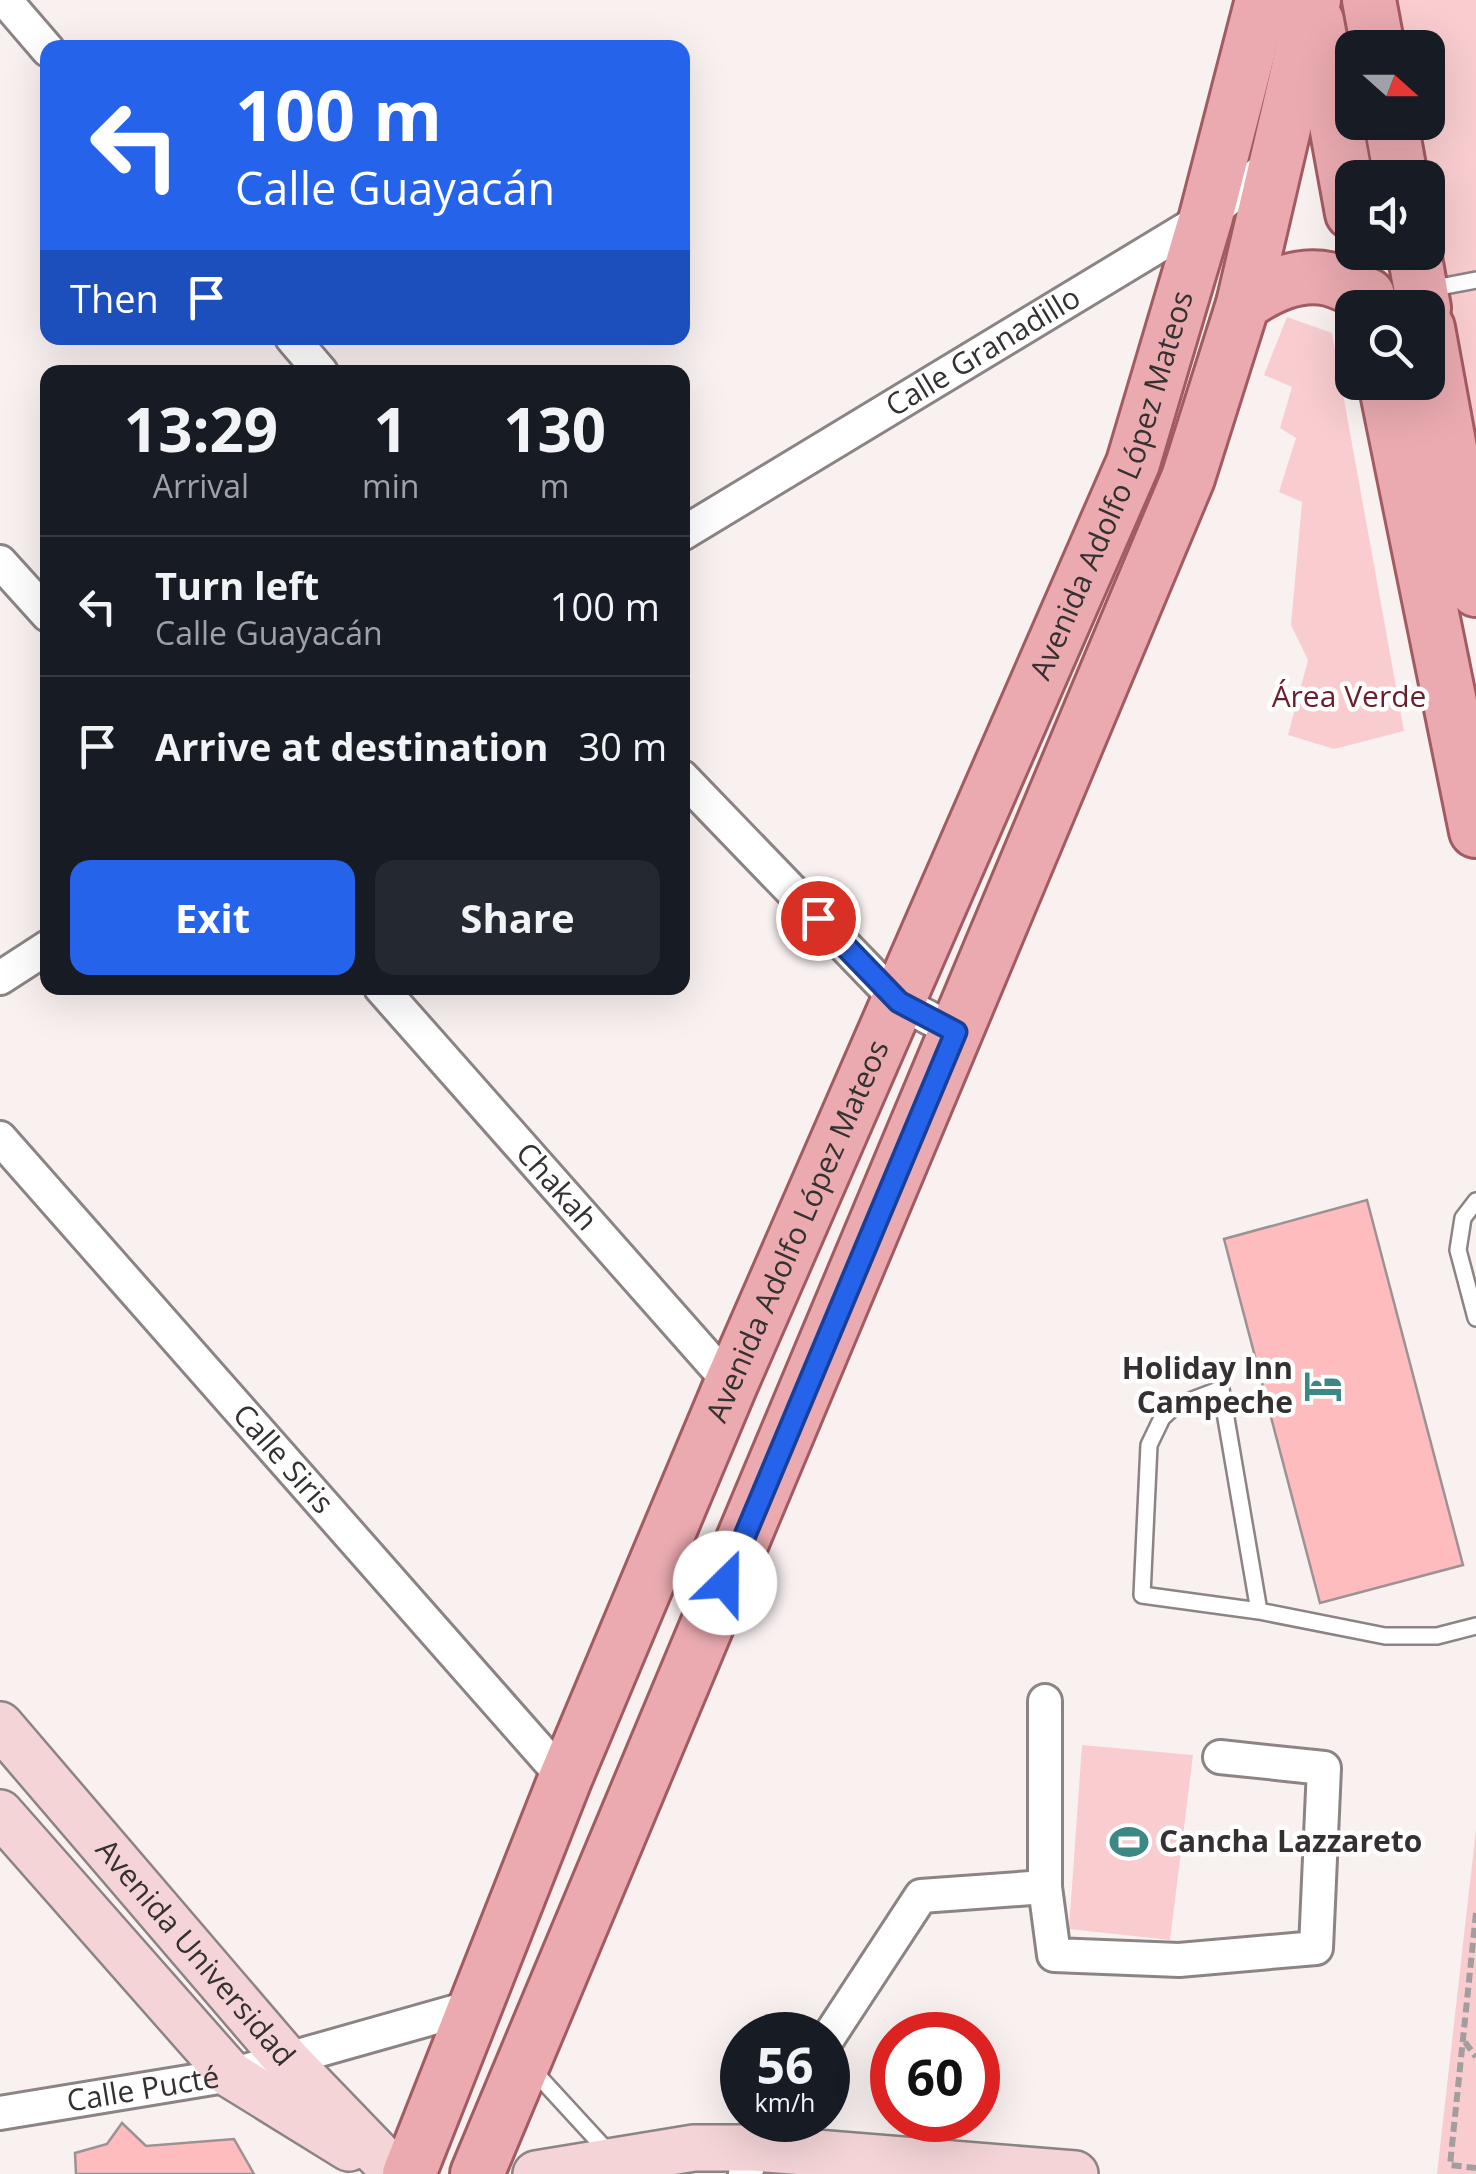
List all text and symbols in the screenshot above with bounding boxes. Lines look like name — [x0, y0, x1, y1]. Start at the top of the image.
north arrow — [1335, 30, 1445, 140]
map controls — [1335, 30, 1445, 400]
text: 100 m — [235, 66, 442, 162]
icon: left — [70, 80, 200, 210]
text: Calle Guayacán — [235, 157, 555, 218]
button: sound — [1335, 160, 1445, 270]
icon: arrive — [179, 270, 234, 325]
text: Then — [70, 272, 159, 324]
street label: Calle Granadillo — [878, 276, 1087, 425]
street label: Avenida Adolfo López Mateos — [1019, 286, 1202, 686]
button: search — [1335, 290, 1445, 400]
text: 13:29 — [124, 388, 278, 470]
text: 1 — [374, 388, 408, 470]
text: 130 — [503, 388, 606, 470]
text: Arrival — [153, 464, 249, 507]
text: min — [362, 464, 419, 507]
text: m — [540, 464, 569, 507]
text: Turn left — [155, 559, 319, 611]
icon: left — [70, 579, 125, 634]
text: 100 m — [550, 580, 660, 632]
text: Calle Guayacán — [155, 611, 383, 654]
park label: Área Verde — [1272, 675, 1426, 716]
icon: arrive — [70, 719, 125, 774]
text: Arrive at destination — [155, 720, 549, 772]
text: 30 m — [579, 720, 667, 772]
button: Exit — [70, 860, 355, 975]
button: Share — [375, 860, 660, 975]
pin — [776, 876, 861, 961]
icon: arrive — [791, 891, 846, 946]
street label: Avenida Adolfo López Mateos — [695, 1033, 898, 1428]
street label: Chakah — [508, 1133, 608, 1238]
place label: Holiday Inn Campeche — [1122, 1347, 1293, 1422]
hotel icon: Holiday Inn Campeche — [1302, 1365, 1344, 1407]
street label: Calle Siris — [225, 1394, 344, 1522]
position arrow — [673, 1531, 777, 1635]
place label: Cancha Lazzareto — [1159, 1820, 1422, 1861]
sports icon: Cancha Lazzareto — [1108, 1821, 1150, 1863]
street label: Avenida Universidad — [87, 1830, 305, 2074]
speed limit sign: 60 — [870, 2012, 1000, 2142]
text: 56 — [756, 2031, 814, 2099]
street label: Calle Pucté — [64, 2055, 222, 2121]
text: km/h — [755, 2085, 815, 2119]

